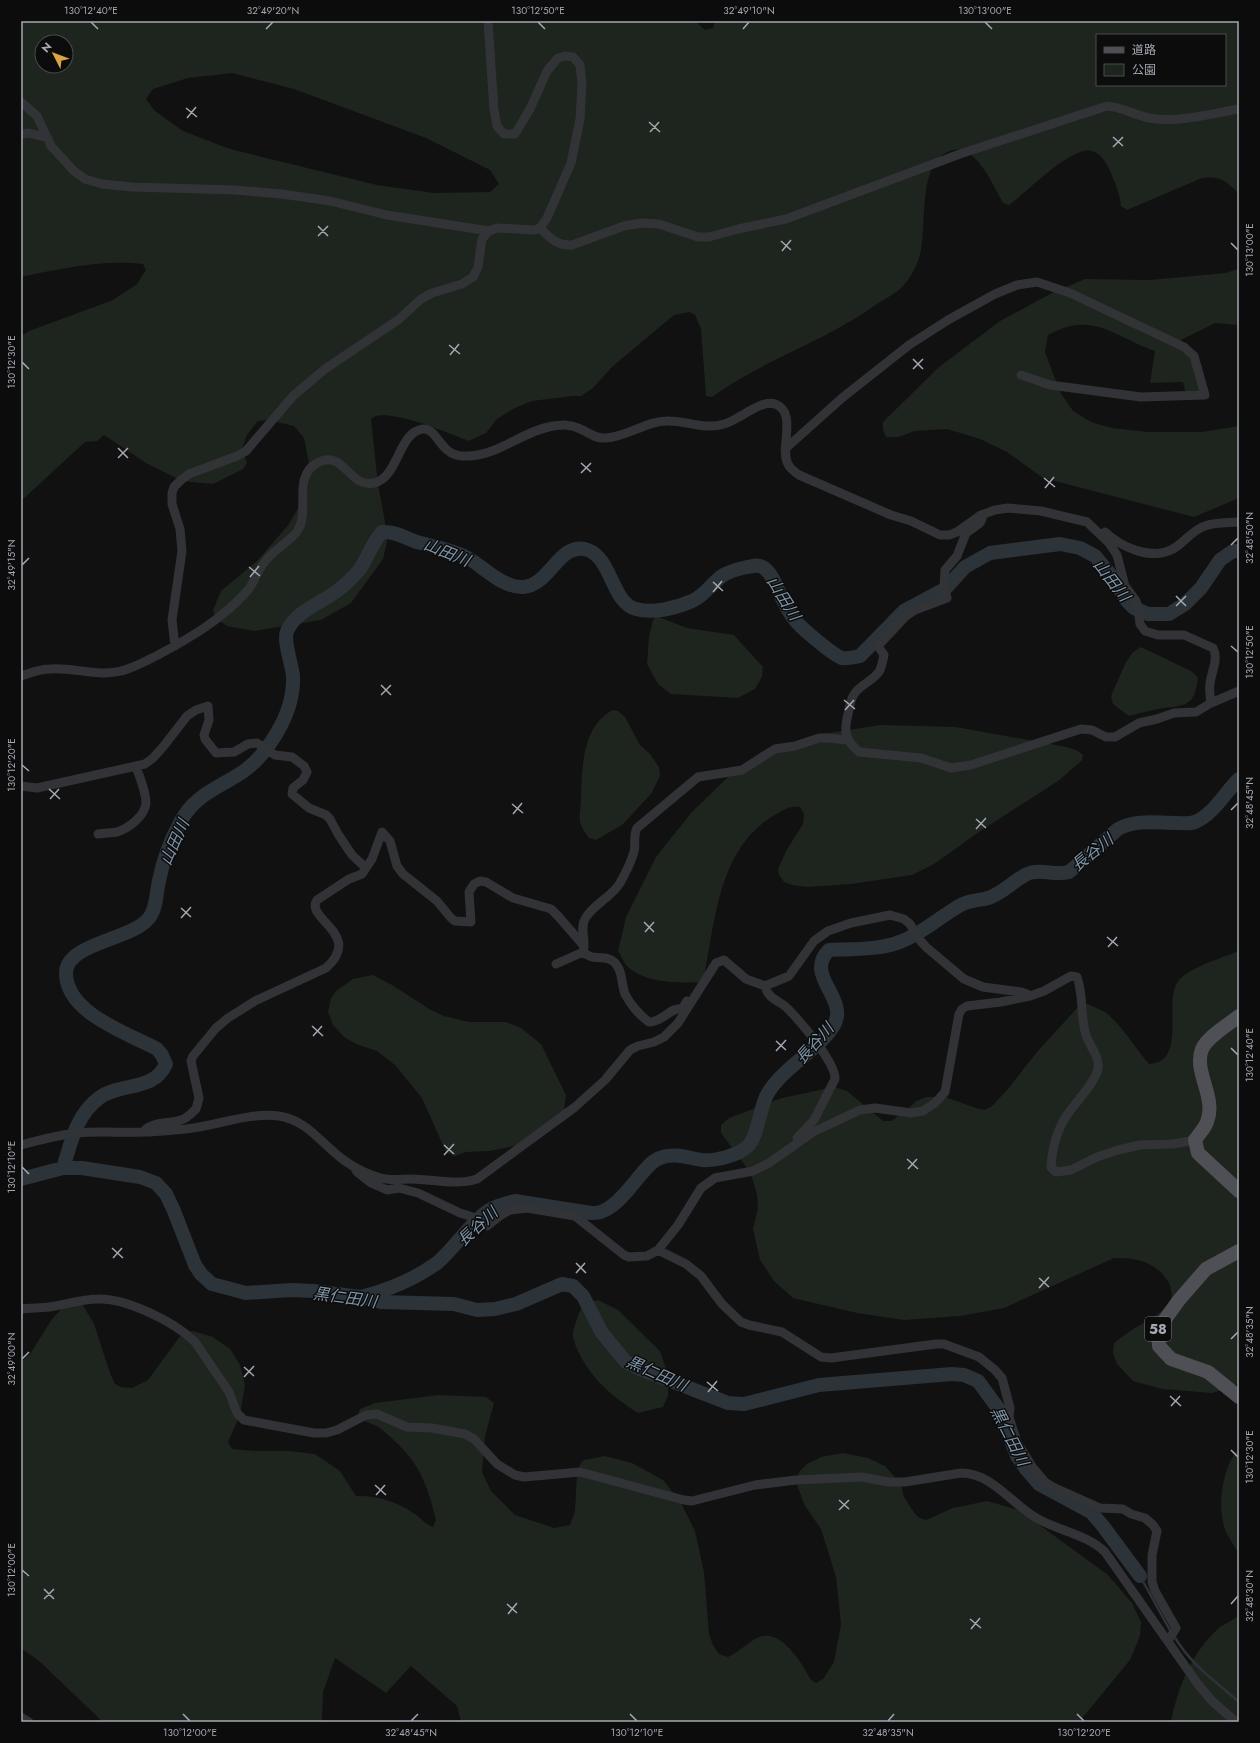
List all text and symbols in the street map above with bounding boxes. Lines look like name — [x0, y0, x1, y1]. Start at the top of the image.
text: 130°12'40"E — [64, 3, 118, 18]
text: 32°49'20"N — [247, 3, 299, 18]
text: 130°12'50"E — [511, 3, 565, 18]
text: 32°49'10"N — [723, 3, 775, 18]
text: 130°13'00"E — [958, 3, 1012, 18]
north arrow — [34, 34, 74, 74]
legend — [1096, 34, 1226, 86]
text: N — [38, 39, 55, 56]
text: 道路 — [1132, 41, 1156, 59]
text: 公園 — [1132, 61, 1156, 79]
text: 130°13'00"E — [1242, 223, 1257, 277]
text: 130°12'30"E — [4, 335, 19, 389]
text: 32°48'50"N — [1242, 512, 1257, 564]
water label: 山田川 — [420, 533, 475, 573]
text: 32°49'15"N — [4, 540, 19, 590]
water label: 山田川 — [1088, 554, 1137, 608]
water label: 山田川 — [761, 572, 807, 626]
text: 130°12'50"E — [1242, 625, 1257, 679]
text: 130°12'20"E — [4, 738, 19, 792]
text: 32°48'45"N — [1242, 777, 1257, 829]
water label: 山田川 — [154, 814, 196, 869]
water label: 長谷川 — [1066, 827, 1120, 876]
water label: 長谷川 — [790, 1016, 840, 1069]
text: 130°12'40"E — [1242, 1028, 1257, 1082]
text: 130°12'10"E — [4, 1141, 19, 1193]
water label: 長谷川 — [452, 1200, 504, 1251]
water label: 黒仁田川 — [312, 1282, 380, 1314]
text: 32°48'35"N — [1242, 1306, 1257, 1358]
road number: 58 — [1145, 1317, 1171, 1341]
text: 32°49'00"N — [4, 1333, 19, 1385]
water label: 黒仁田川 — [623, 1350, 693, 1398]
water label: 黒仁田川 — [985, 1402, 1035, 1472]
text: 130°12'30"E — [1242, 1430, 1257, 1484]
text: 130°12'00"E — [4, 1543, 19, 1597]
text: 32°48'30"N — [1242, 1570, 1257, 1622]
text: 130°12'00"E — [163, 1725, 217, 1740]
text: 32°48'45"N — [385, 1725, 437, 1740]
text: 130°12'10"E — [611, 1725, 663, 1740]
text: 32°48'35"N — [862, 1725, 914, 1740]
text: 130°12'20"E — [1057, 1725, 1111, 1740]

